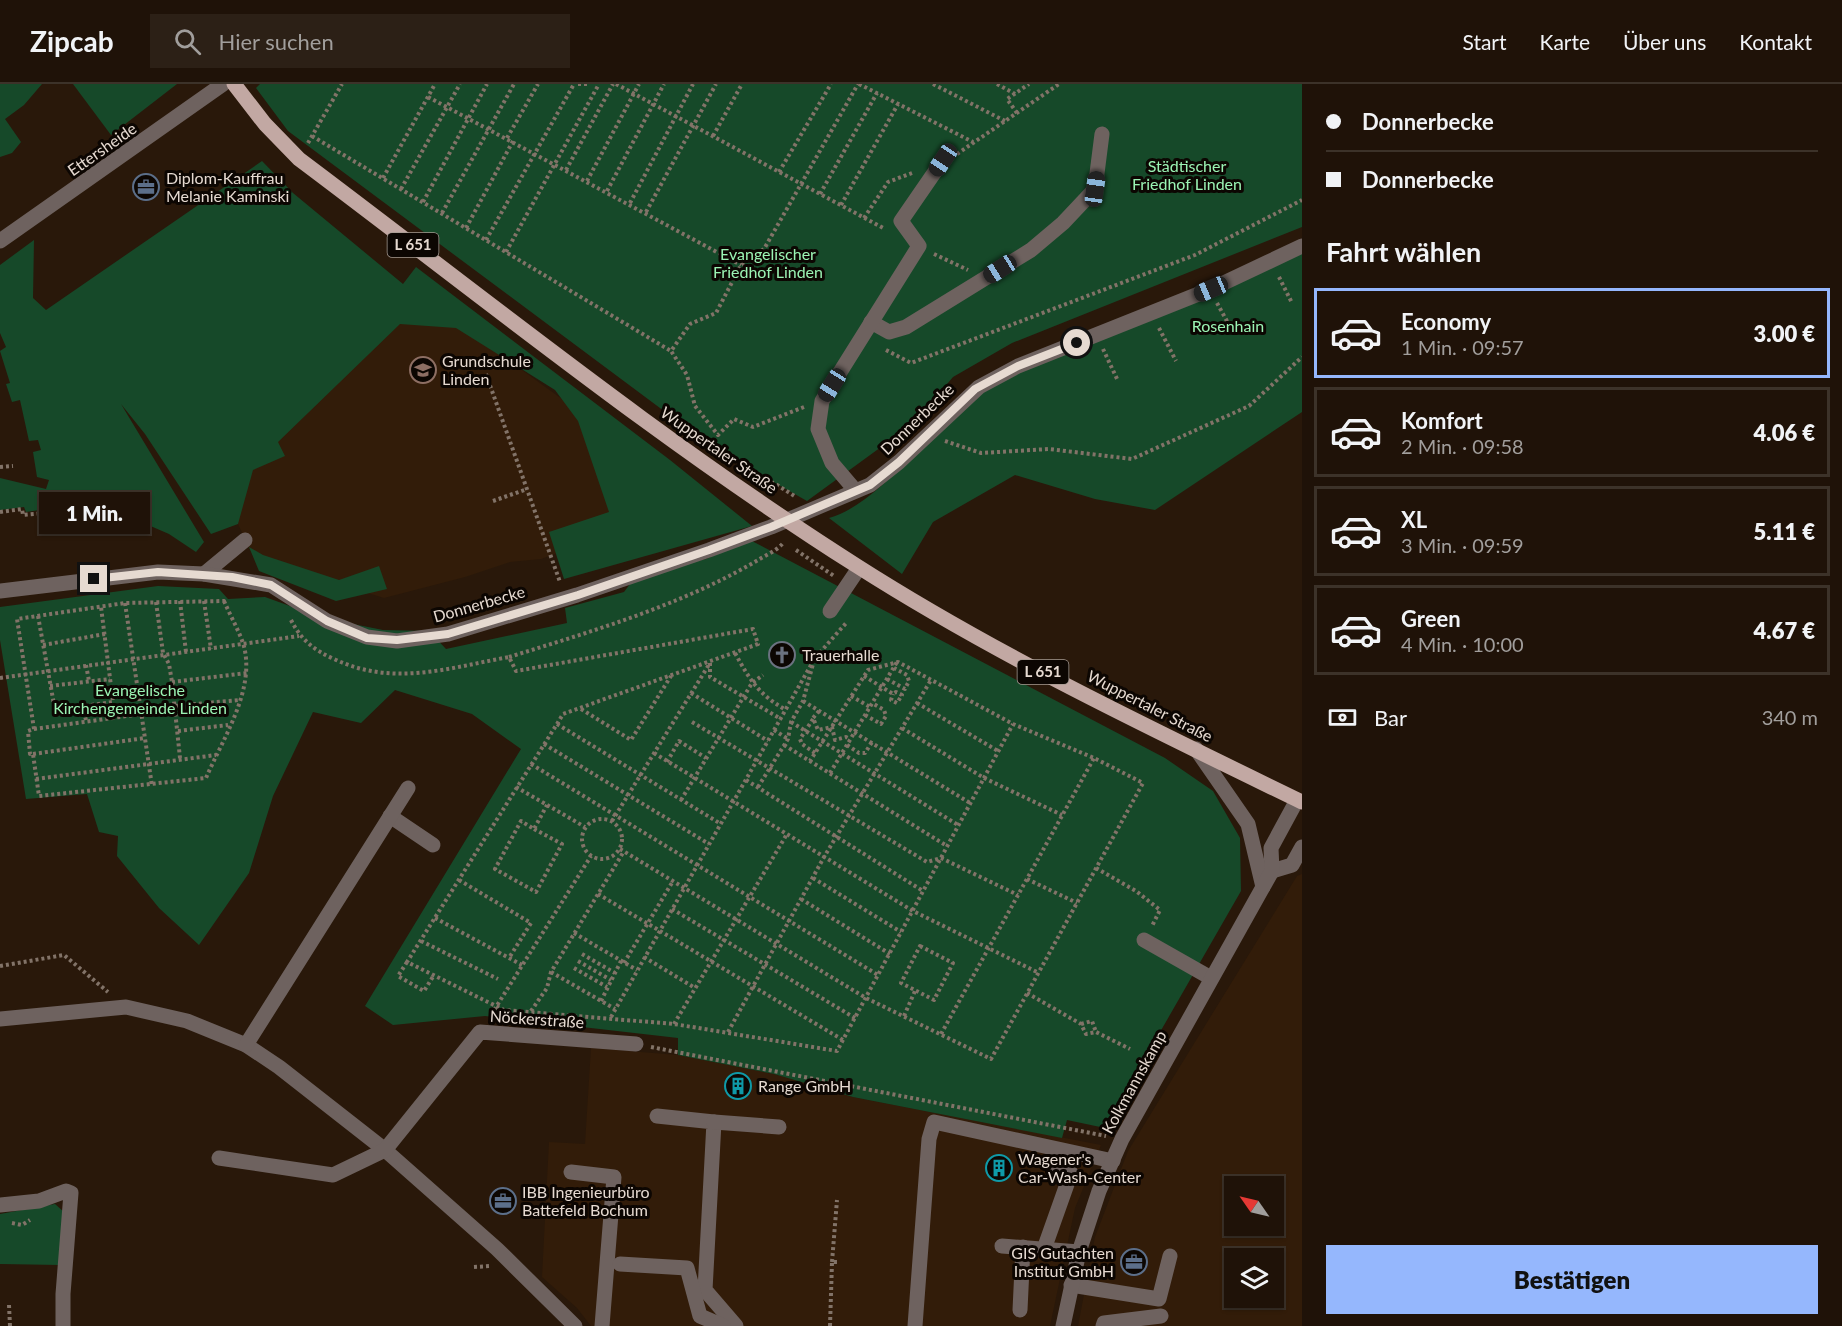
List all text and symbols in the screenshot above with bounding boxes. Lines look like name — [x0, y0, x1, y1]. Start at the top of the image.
search box — [150, 14, 570, 68]
text: Zipcab — [30, 24, 114, 58]
icon: search — [171, 25, 204, 58]
text: Hier suchen — [219, 28, 334, 55]
text: Start — [1462, 29, 1507, 54]
text: Karte — [1540, 29, 1590, 54]
text: Über uns — [1623, 29, 1706, 54]
text: Kontakt — [1739, 29, 1812, 54]
text: Donnerbecke — [1362, 108, 1494, 135]
street label: Ettersheide — [64, 118, 140, 179]
car — [925, 140, 961, 180]
park label: Städtischer Friedhof Linden — [1132, 156, 1242, 193]
text: Donnerbecke — [1362, 166, 1494, 193]
place label: Diplom-Kauffrau Melanie Kaminski — [166, 168, 289, 205]
car — [1084, 170, 1106, 208]
office icon: Diplom-Kauffrau Melanie Kaminski — [131, 172, 161, 202]
road number: L 651 — [388, 233, 438, 257]
text: Fahrt wählen — [1326, 235, 1481, 268]
park label: Evangelischer Friedhof Linden — [713, 244, 823, 281]
car — [980, 252, 1020, 286]
car — [1191, 274, 1231, 304]
icon: car — [1329, 306, 1383, 360]
text: Economy — [1401, 308, 1491, 335]
park label: Rosenhain — [1192, 316, 1264, 335]
text: 3.00 € — [1754, 320, 1815, 347]
route start — [1063, 329, 1090, 356]
text: 1 Min. · 09:57 — [1401, 335, 1524, 359]
place label: Grundschule Linden — [442, 351, 531, 388]
school or university icon: Grundschule Linden — [408, 355, 438, 385]
car — [815, 365, 849, 405]
street label: Donnerbecke — [876, 379, 957, 458]
street label: Wuppertaler Straße — [657, 402, 781, 497]
icon: car — [1329, 405, 1383, 459]
text: Komfort — [1401, 407, 1483, 434]
text: 4.06 € — [1754, 419, 1815, 446]
text: 2 Min. · 09:58 — [1401, 434, 1524, 458]
callout: 1 Min. — [38, 492, 150, 534]
text: 1 Min. — [66, 501, 123, 525]
icon: car — [1329, 504, 1383, 558]
text: XL — [1401, 506, 1427, 533]
text: 5.11 € — [1754, 518, 1815, 545]
text: 3 Min. · 09:59 — [1401, 533, 1524, 557]
route end — [80, 565, 107, 592]
street label: Donnerbecke — [431, 581, 527, 626]
icon: car — [1329, 603, 1383, 657]
text: Green — [1401, 605, 1461, 632]
text: 4.67 € — [1754, 617, 1815, 644]
text: 4 Min. · 10:00 — [1401, 632, 1524, 656]
church icon: Trauerhalle — [767, 640, 797, 670]
place label: Trauerhalle — [802, 645, 879, 664]
road number: L 651 — [1018, 660, 1068, 684]
street label: Wuppertaler Straße — [1084, 666, 1216, 745]
park label: Evangelische Kirchengemeinde Linden — [53, 680, 227, 717]
icon: cash — [1326, 701, 1359, 734]
text: Bar — [1374, 704, 1407, 731]
text: 340 m — [1762, 705, 1818, 729]
street label: Nöckerstraße — [489, 1006, 585, 1031]
street label: Kolkmannskamp — [1097, 1027, 1170, 1137]
building icon: Range GmbH — [723, 1071, 753, 1101]
place label: Range GmbH — [758, 1076, 851, 1095]
place label: Wagener's Car-Wash-Center — [1018, 1149, 1141, 1186]
building icon: Wagener's Car-Wash-Center — [984, 1153, 1014, 1183]
north arrow — [1224, 1176, 1284, 1236]
map controls — [1224, 1176, 1284, 1308]
place label: IBB Ingenieurbüro Battefeld Bochum — [522, 1182, 650, 1219]
office icon: IBB Ingenieurbüro Battefeld Bochum — [488, 1186, 518, 1216]
place label: GIS Gutachten Institut GmbH — [1011, 1243, 1114, 1280]
button: Bestätigen — [1326, 1245, 1818, 1314]
office icon: GIS Gutachten Institut GmbH — [1119, 1247, 1149, 1277]
button: layers — [1224, 1248, 1284, 1308]

